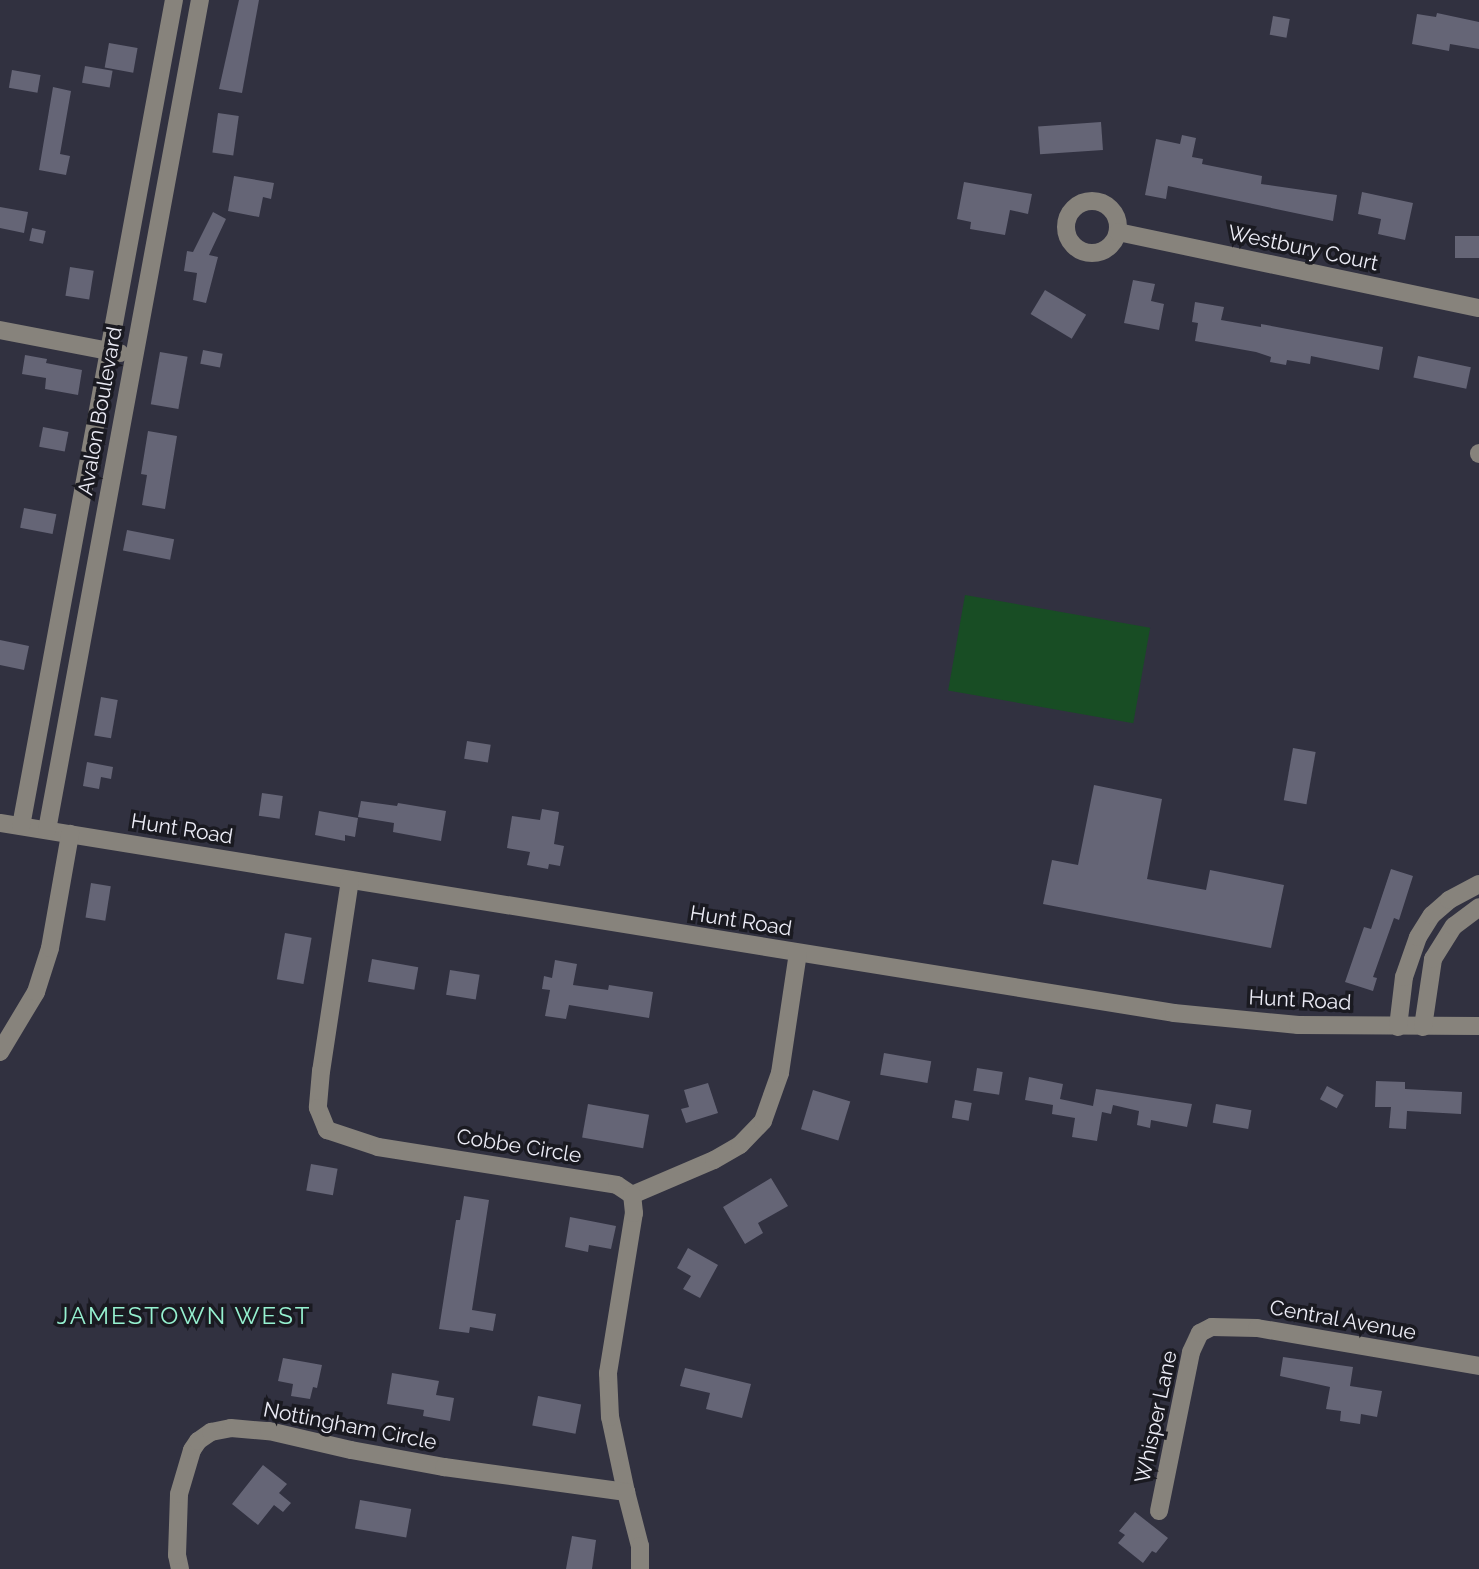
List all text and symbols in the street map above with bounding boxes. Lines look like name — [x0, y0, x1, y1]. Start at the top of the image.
street label: Westbury Court — [1225, 220, 1381, 276]
street label: Avalon Boulevard — [73, 325, 127, 497]
street label: Hunt Road — [129, 809, 235, 849]
street label: Hunt Road — [688, 901, 794, 941]
street label: Hunt Road — [1248, 985, 1352, 1015]
street label: Cobbe Circle — [455, 1124, 583, 1168]
street label: Central Avenue — [1267, 1295, 1419, 1345]
district label: JAMESTOWN WEST — [58, 1302, 310, 1330]
street label: Whisper Lane — [1130, 1348, 1182, 1486]
street label: Nottingham Circle — [261, 1397, 439, 1455]

